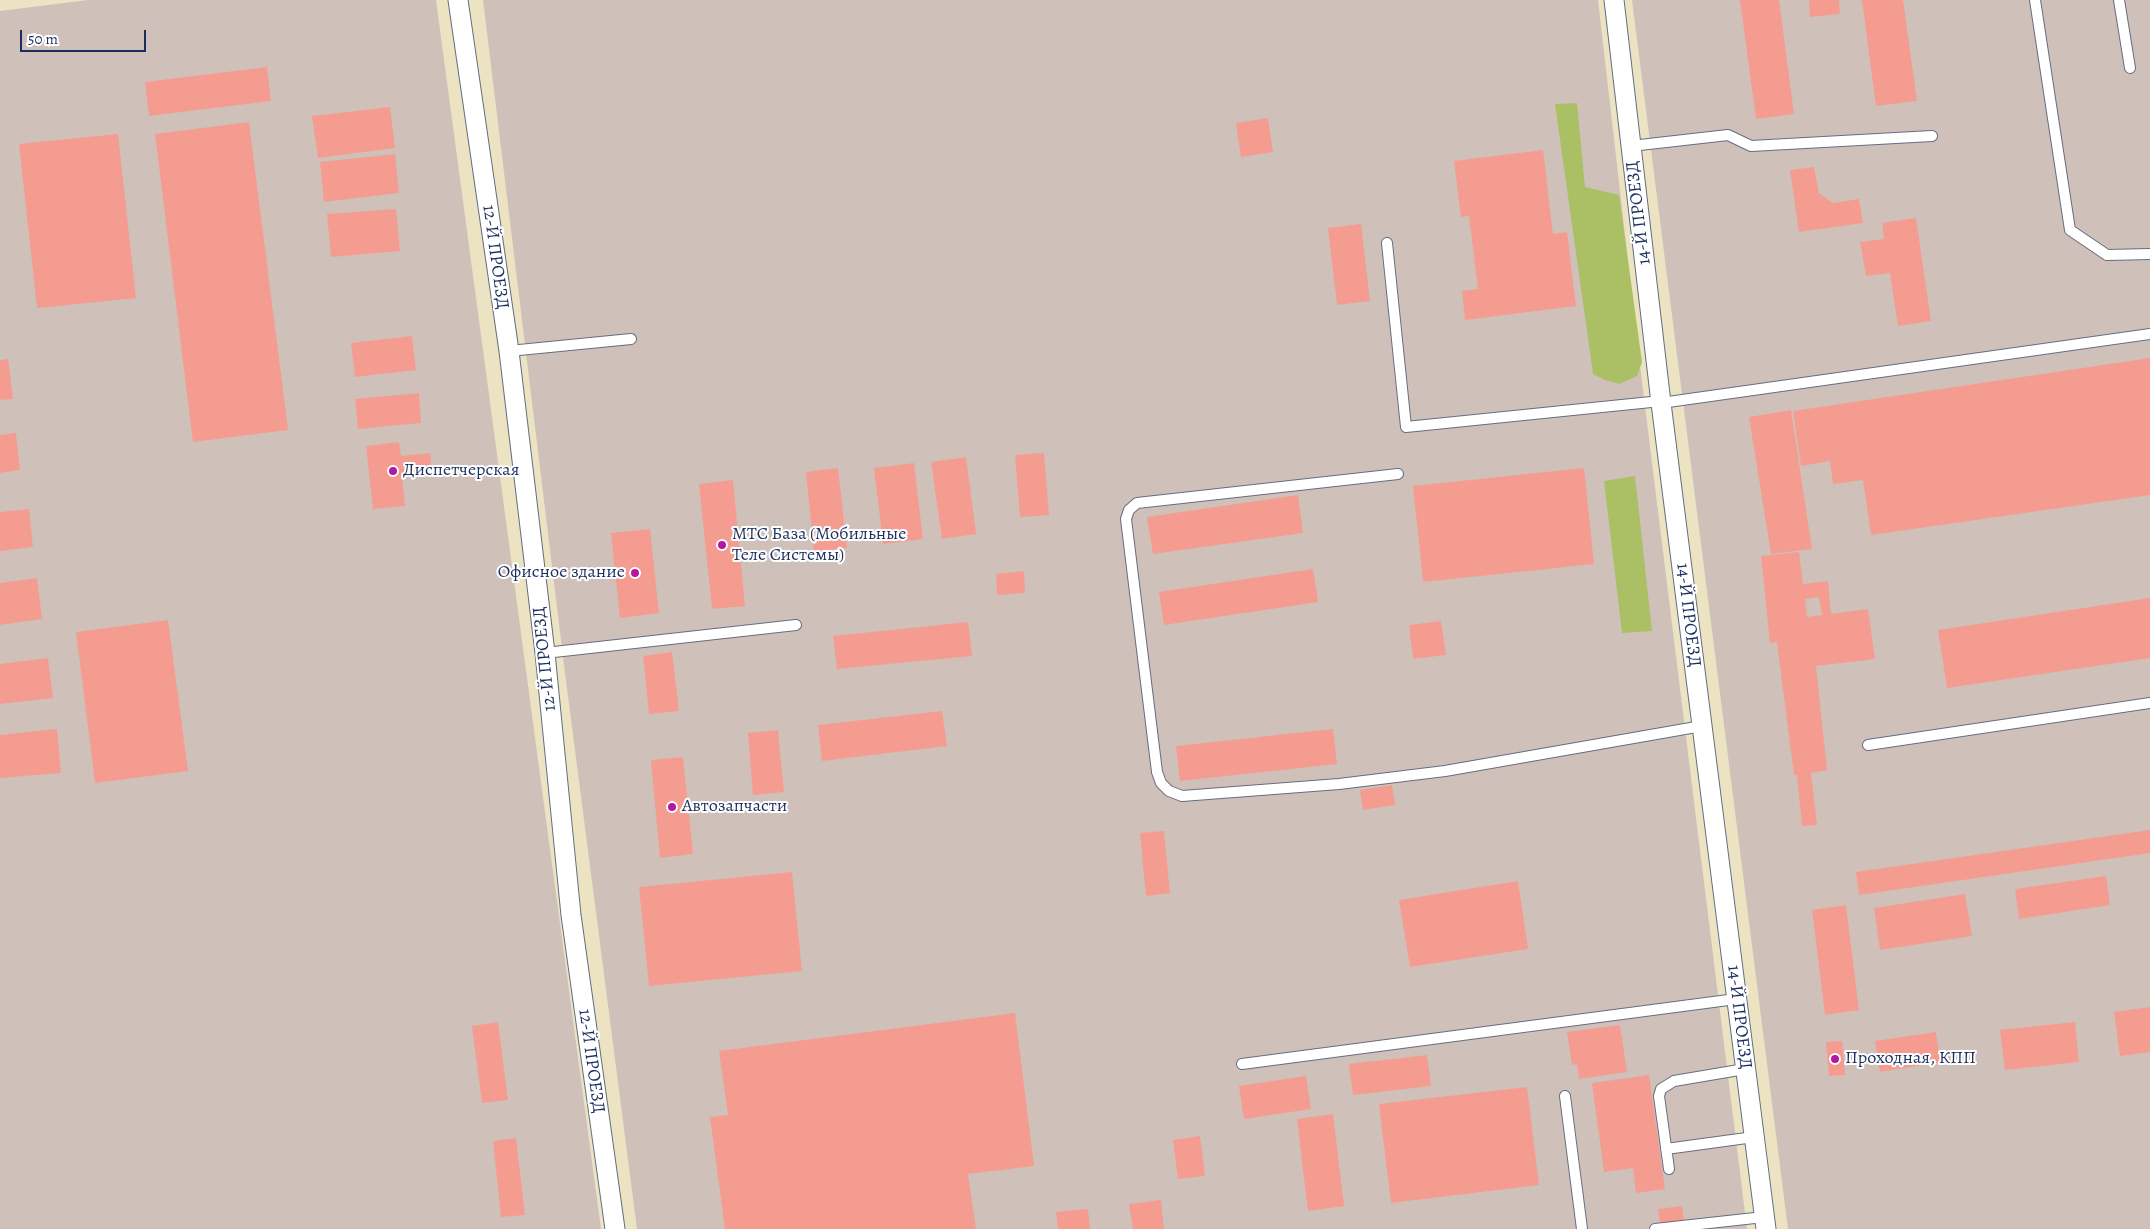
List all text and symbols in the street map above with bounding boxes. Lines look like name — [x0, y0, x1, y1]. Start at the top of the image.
scale bar — [22, 20, 149, 52]
text: 50 m — [28, 29, 58, 49]
street label: 14-Й ПРОЕЗД — [1622, 160, 1656, 266]
street label: 12-Й ПРОЕЗД — [477, 204, 513, 310]
place label: Диспетчерская — [403, 460, 519, 482]
marker: Диспетчерская — [387, 465, 399, 477]
place label: МТС База (Мобильные Теле Системы) — [732, 524, 907, 566]
marker: МТС База (Мобильные Теле Системы) — [716, 539, 728, 551]
place label: Офисное здание — [498, 562, 625, 584]
street label: 14-Й ПРОЕЗД — [1671, 562, 1705, 668]
marker: Офисное здание — [629, 567, 641, 579]
street label: 12-Й ПРОЕЗД — [529, 606, 561, 712]
place label: Автозапчасти — [682, 796, 787, 818]
marker: Автозапчасти — [666, 801, 678, 813]
street label: 14-Й ПРОЕЗД — [1722, 964, 1756, 1070]
street label: 12-Й ПРОЕЗД — [573, 1008, 609, 1114]
place label: Проходная, КПП — [1845, 1048, 1976, 1070]
marker: Проходная, КПП — [1829, 1053, 1841, 1065]

